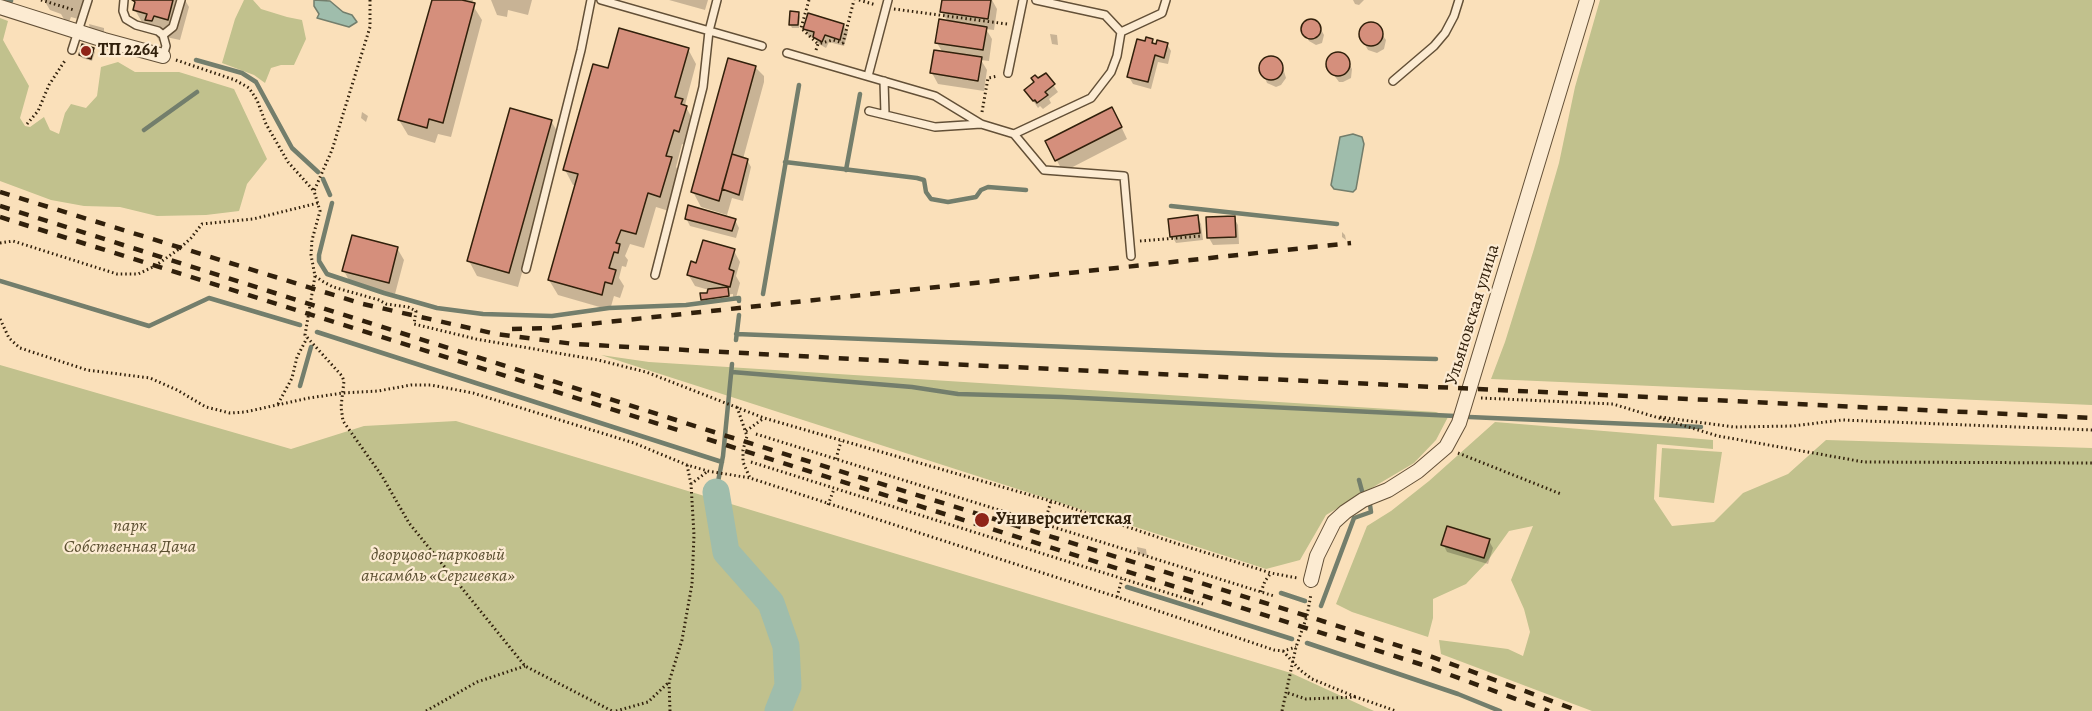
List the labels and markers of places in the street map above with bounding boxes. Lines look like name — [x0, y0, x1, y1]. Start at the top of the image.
place label: ТП 2264 — [98, 40, 159, 62]
marker: ТП 2264 — [79, 44, 93, 58]
place label: Университетская — [996, 509, 1132, 531]
marker: Университетская — [973, 511, 991, 529]

